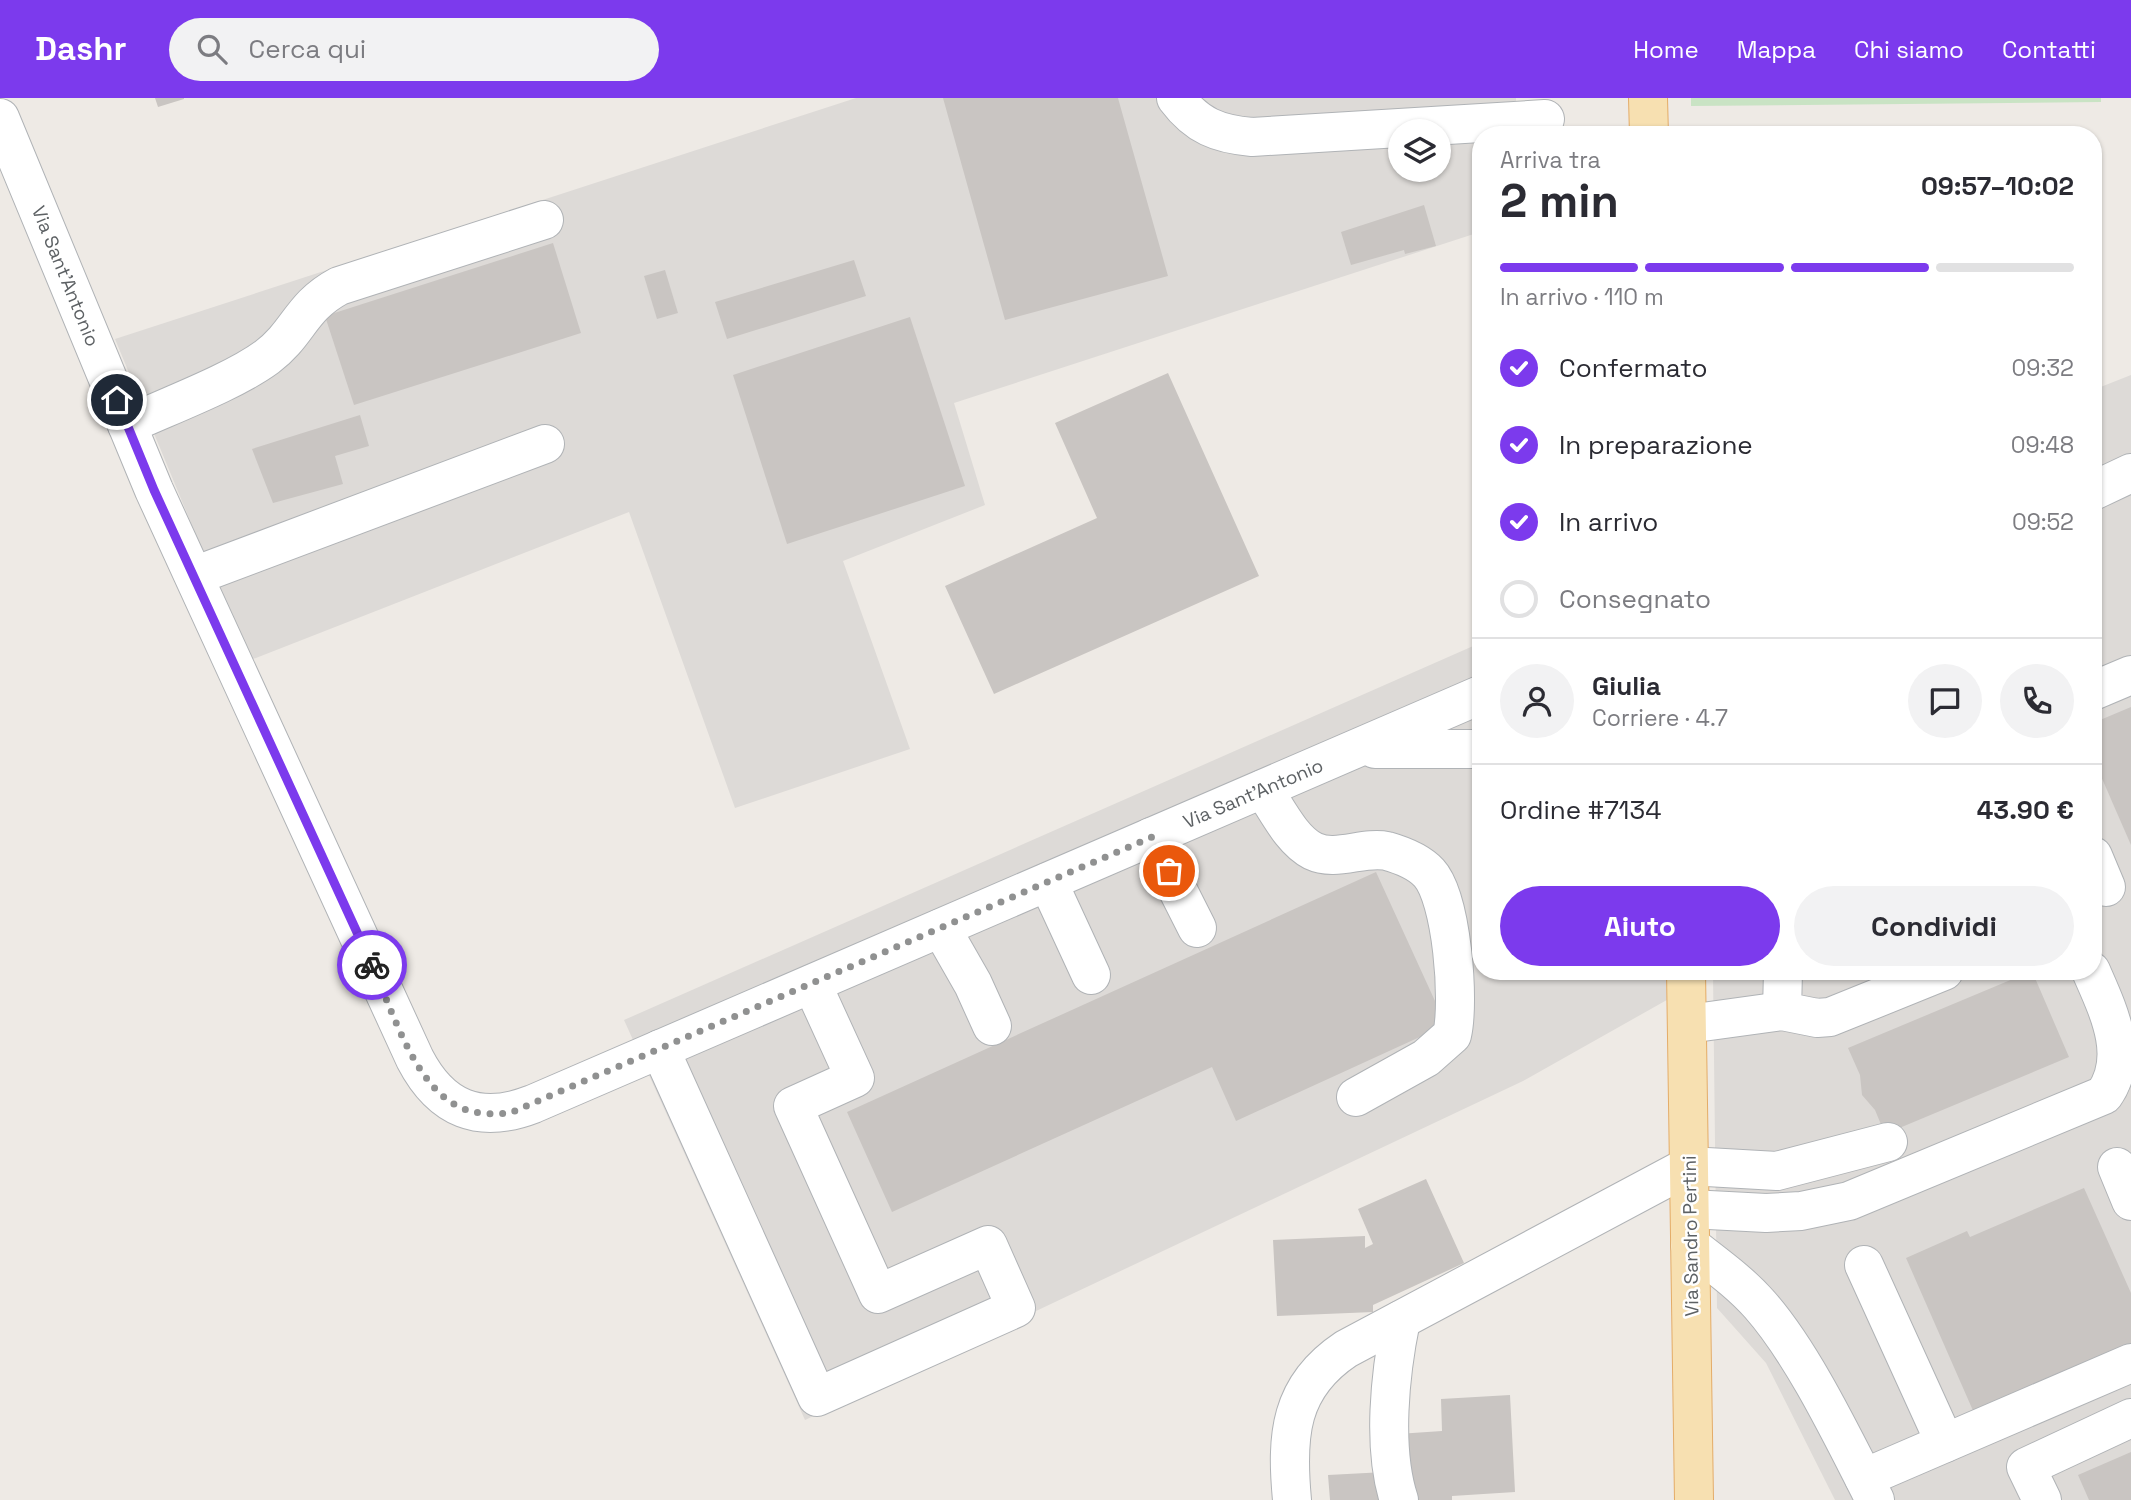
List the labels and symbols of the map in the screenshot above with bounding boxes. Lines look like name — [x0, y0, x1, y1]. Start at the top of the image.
street label: Via Sant'Antonio — [26, 202, 105, 350]
pin — [87, 370, 147, 430]
street label: Via Sant'Antonio — [1179, 753, 1327, 834]
pin — [1139, 841, 1199, 901]
courier — [337, 930, 407, 1000]
street label: Via Sandro Pertini — [1677, 1155, 1704, 1317]

